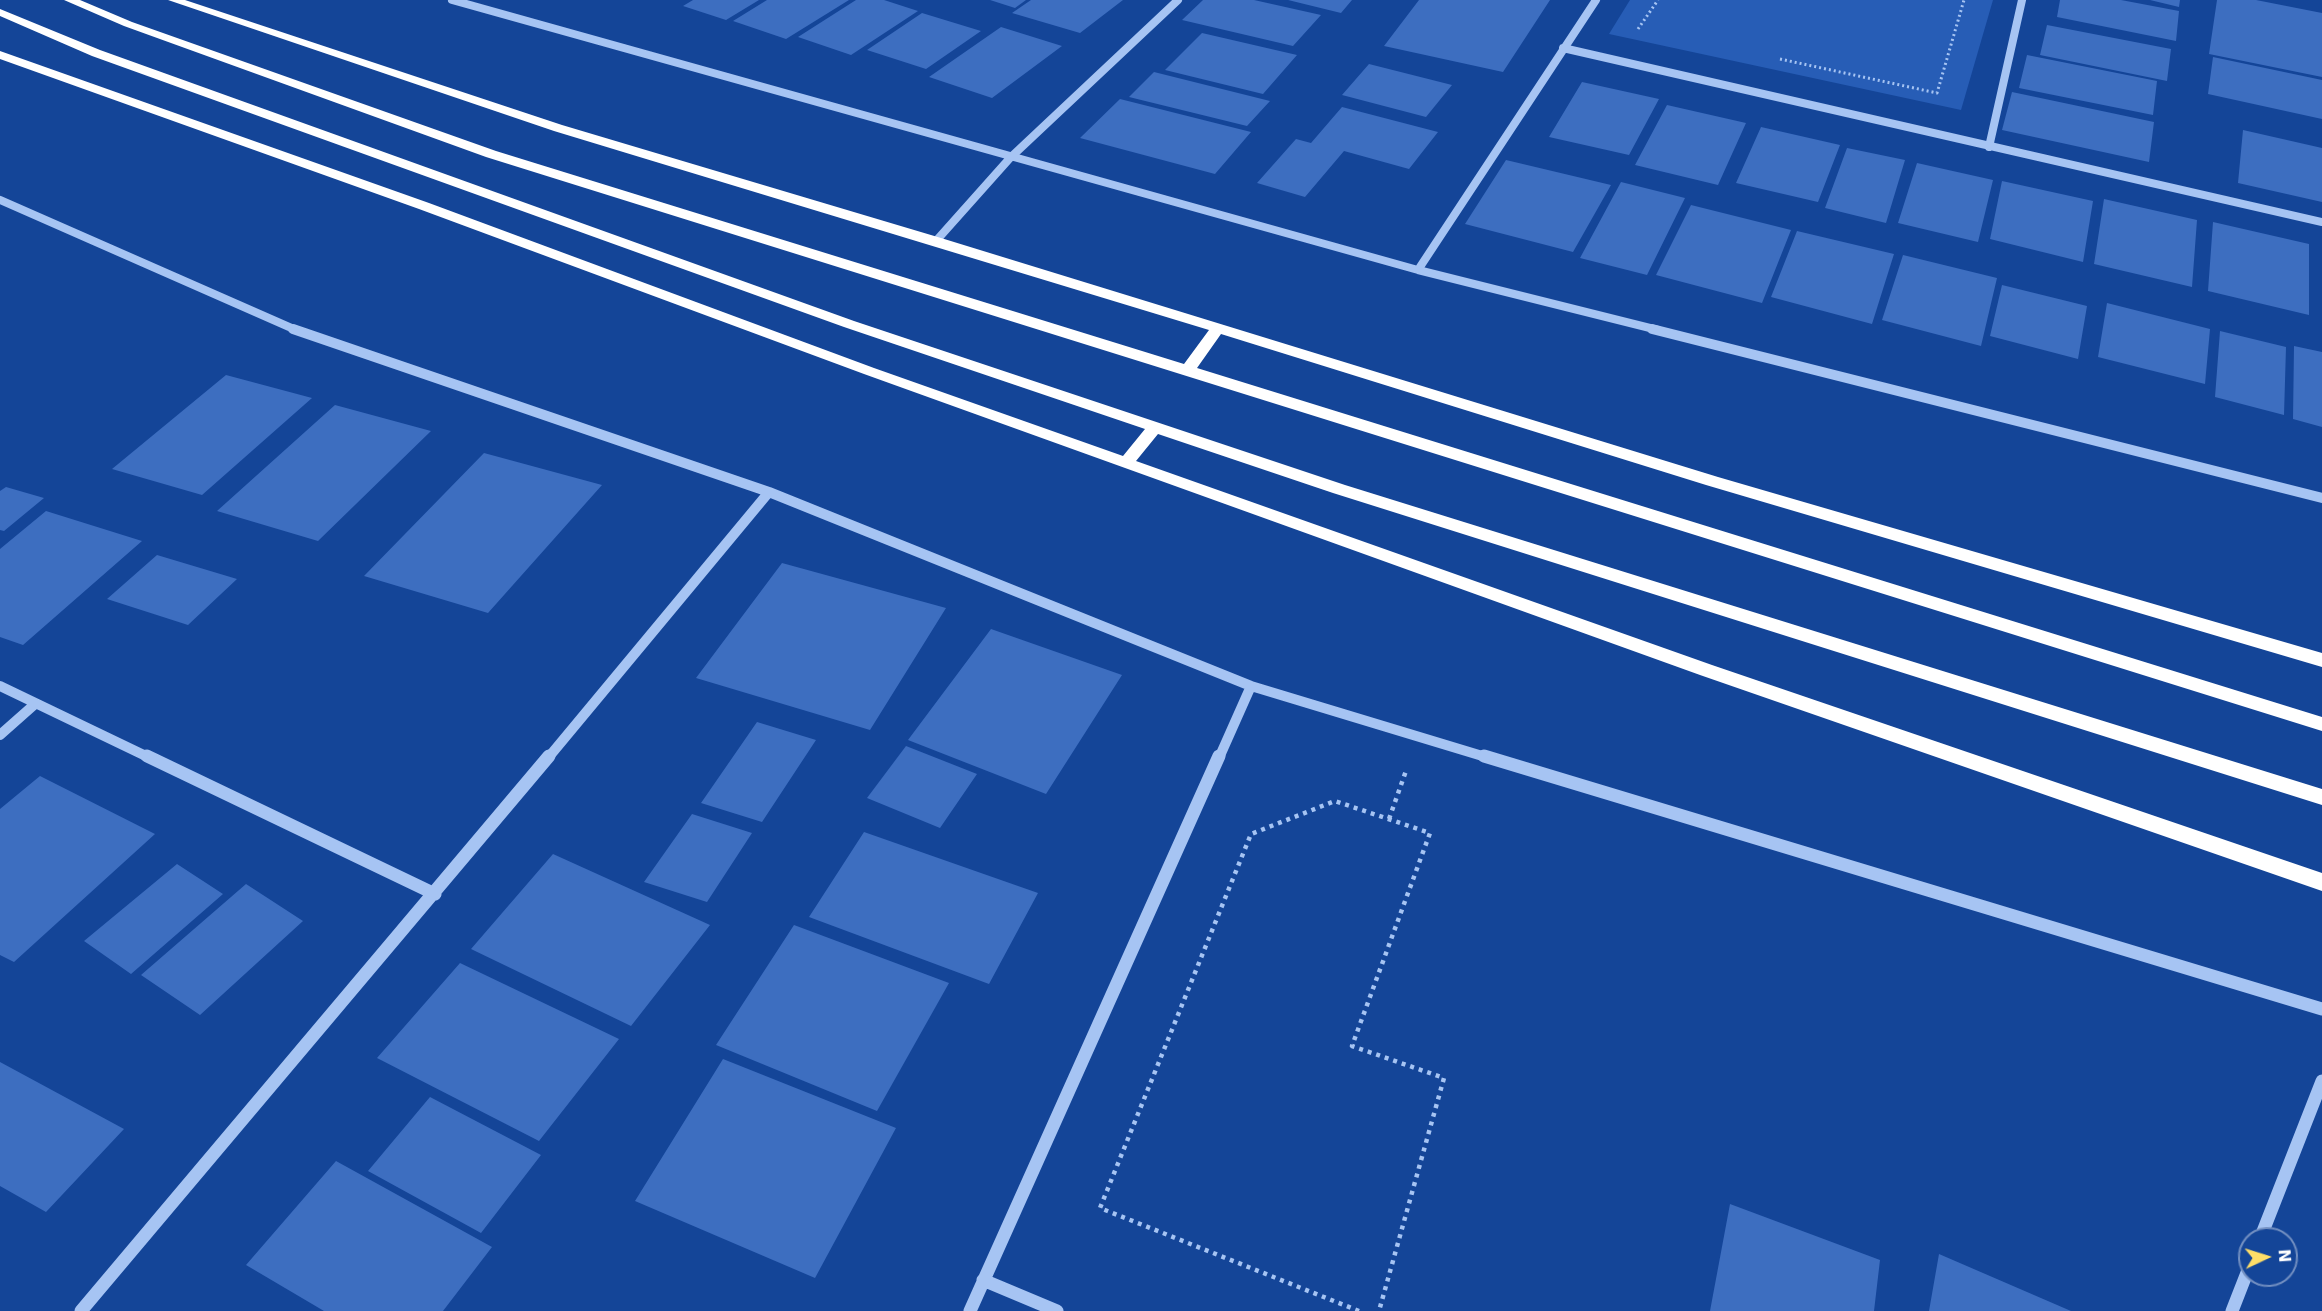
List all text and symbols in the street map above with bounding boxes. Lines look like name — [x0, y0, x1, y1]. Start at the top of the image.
north arrow — [2238, 1227, 2298, 1287]
text: N — [2275, 1248, 2294, 1263]

